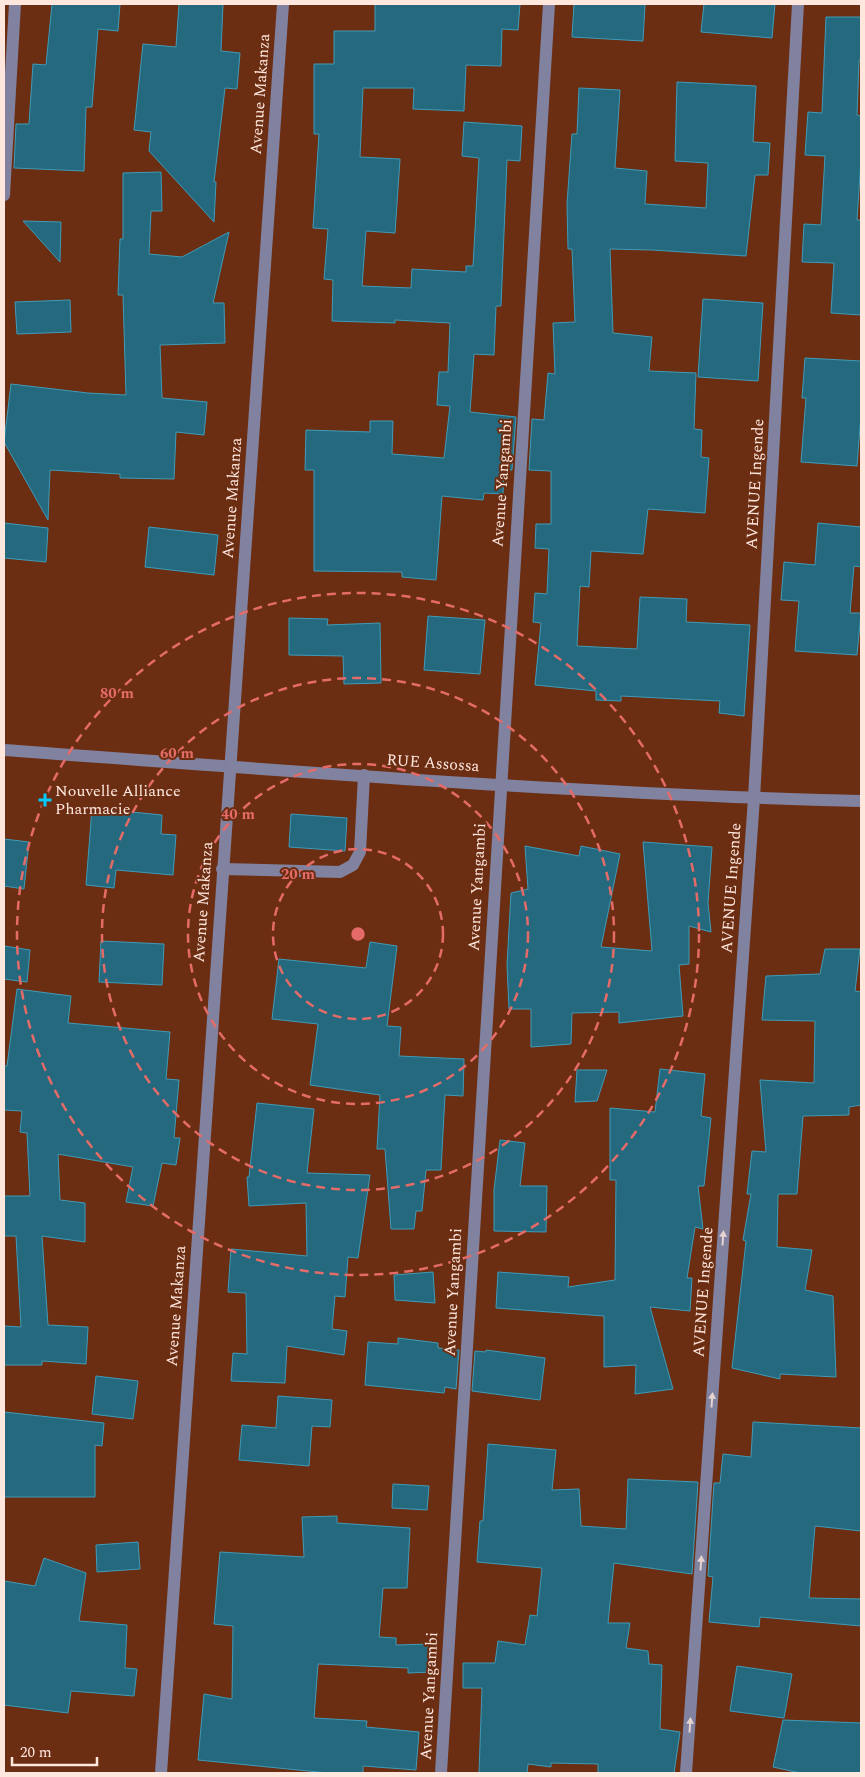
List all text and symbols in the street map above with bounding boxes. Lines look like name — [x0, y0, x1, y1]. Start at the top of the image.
street label: Avenue Makanza — [244, 33, 276, 155]
street label: Avenue Yangambi — [486, 418, 518, 548]
street label: AVENUE Ingende — [740, 418, 770, 550]
street label: Avenue Makanza — [216, 437, 248, 559]
text: 80 m — [100, 682, 135, 705]
text: 60 m — [160, 742, 195, 765]
street label: RUE Assossa — [386, 748, 481, 778]
place label: Nouvelle Alliance Pharmacie — [55, 779, 181, 821]
marker: Nouvelle Alliance Pharmacie — [39, 794, 51, 806]
text: 40 m — [221, 803, 256, 826]
street label: Avenue Yangambi — [462, 822, 492, 952]
street label: AVENUE Ingende — [714, 822, 748, 954]
street label: Avenue Makanza — [187, 841, 219, 963]
text: 20 m — [281, 863, 316, 886]
centre of rings — [349, 925, 367, 943]
street label: AVENUE Ingende — [686, 1226, 720, 1358]
street label: Avenue Yangambi — [438, 1227, 468, 1357]
one-way arrow — [720, 1230, 728, 1246]
street label: Avenue Makanza — [160, 1245, 192, 1367]
one-way arrow — [708, 1392, 716, 1408]
one-way arrow — [697, 1554, 705, 1570]
street label: Avenue Yangambi — [414, 1631, 444, 1761]
one-way arrow — [686, 1716, 694, 1732]
scale bar — [12, 1734, 98, 1766]
text: 20 m — [20, 1741, 52, 1764]

